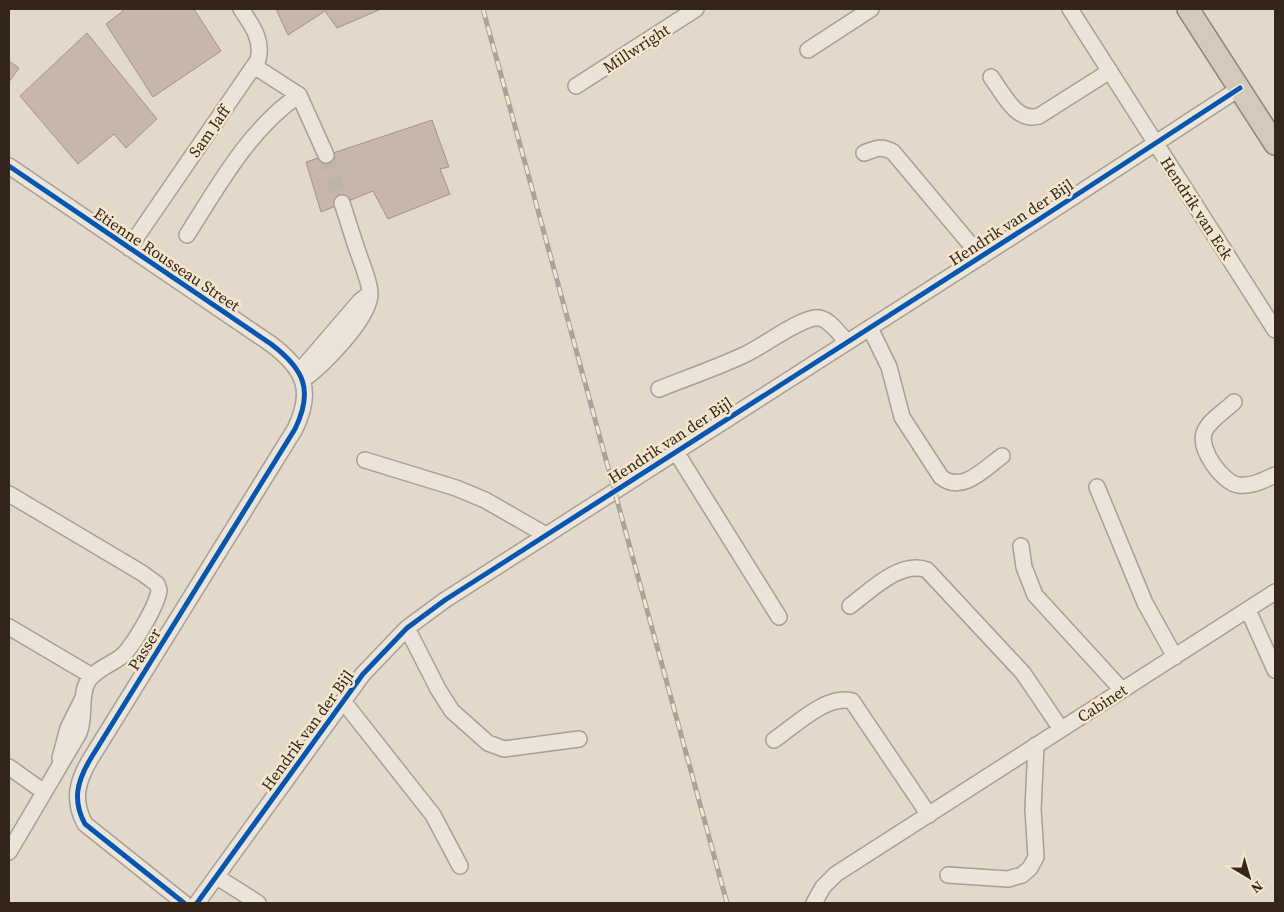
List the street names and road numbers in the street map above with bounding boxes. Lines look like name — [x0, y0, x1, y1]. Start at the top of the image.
street label: Millwright — [598, 18, 674, 78]
street label: Sam Jaff — [183, 99, 236, 161]
street label: Hendrik van Eck — [1155, 152, 1239, 264]
street label: Hendrik van der Bijl — [944, 173, 1078, 271]
street label: Etienne Rousseau Street — [90, 202, 245, 317]
street label: Hendrik van der Bijl — [603, 391, 737, 489]
street label: Passer — [122, 623, 166, 674]
street label: Hendrik van der Bijl — [256, 665, 358, 795]
street label: Cabinet — [1073, 678, 1132, 727]

